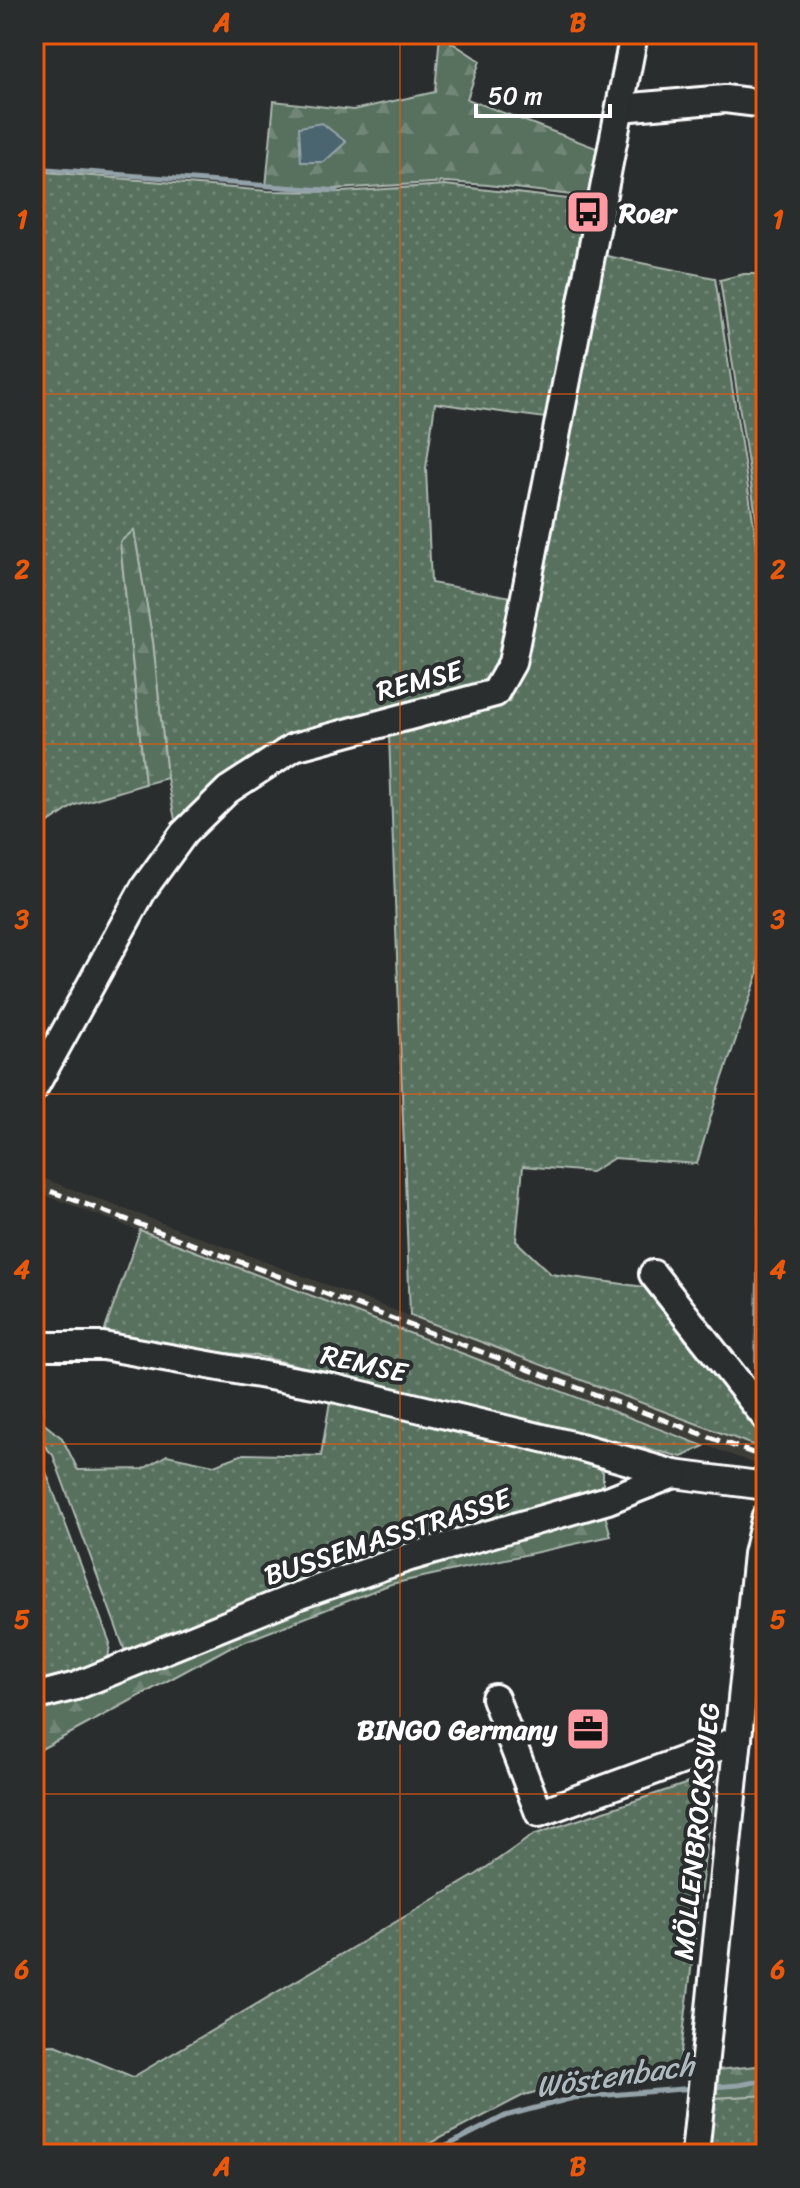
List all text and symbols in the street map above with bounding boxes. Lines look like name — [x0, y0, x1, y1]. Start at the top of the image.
text: A — [212, 0, 231, 45]
text: B — [570, 0, 587, 45]
scale bar — [476, 68, 610, 118]
text: 50 m — [488, 75, 543, 117]
bus stop icon: Roer — [564, 188, 612, 236]
place label: Roer — [618, 188, 679, 237]
text: 1 — [16, 196, 28, 242]
text: 1 — [772, 196, 784, 242]
text: 2 — [13, 546, 30, 592]
text: 2 — [769, 546, 786, 592]
street label: REMSE — [371, 645, 469, 715]
text: 3 — [14, 896, 30, 942]
text: 3 — [770, 896, 786, 942]
text: 4 — [14, 1246, 30, 1292]
text: 4 — [770, 1246, 786, 1292]
street label: REMSE — [316, 1330, 413, 1397]
street label: BUSSEMASSTRASSE — [257, 1473, 518, 1599]
text: 5 — [14, 1596, 30, 1642]
text: 5 — [770, 1596, 786, 1642]
street label: MÖLLENBROCKSWEG — [659, 1700, 734, 1962]
place label: BINGO Germany — [357, 1705, 558, 1754]
office icon: BINGO Germany — [564, 1705, 612, 1753]
text: 6 — [14, 1946, 30, 1992]
text: 6 — [770, 1946, 786, 1992]
water label: Wöstenbach — [532, 2038, 700, 2114]
text: A — [212, 2143, 231, 2188]
text: B — [570, 2143, 587, 2188]

